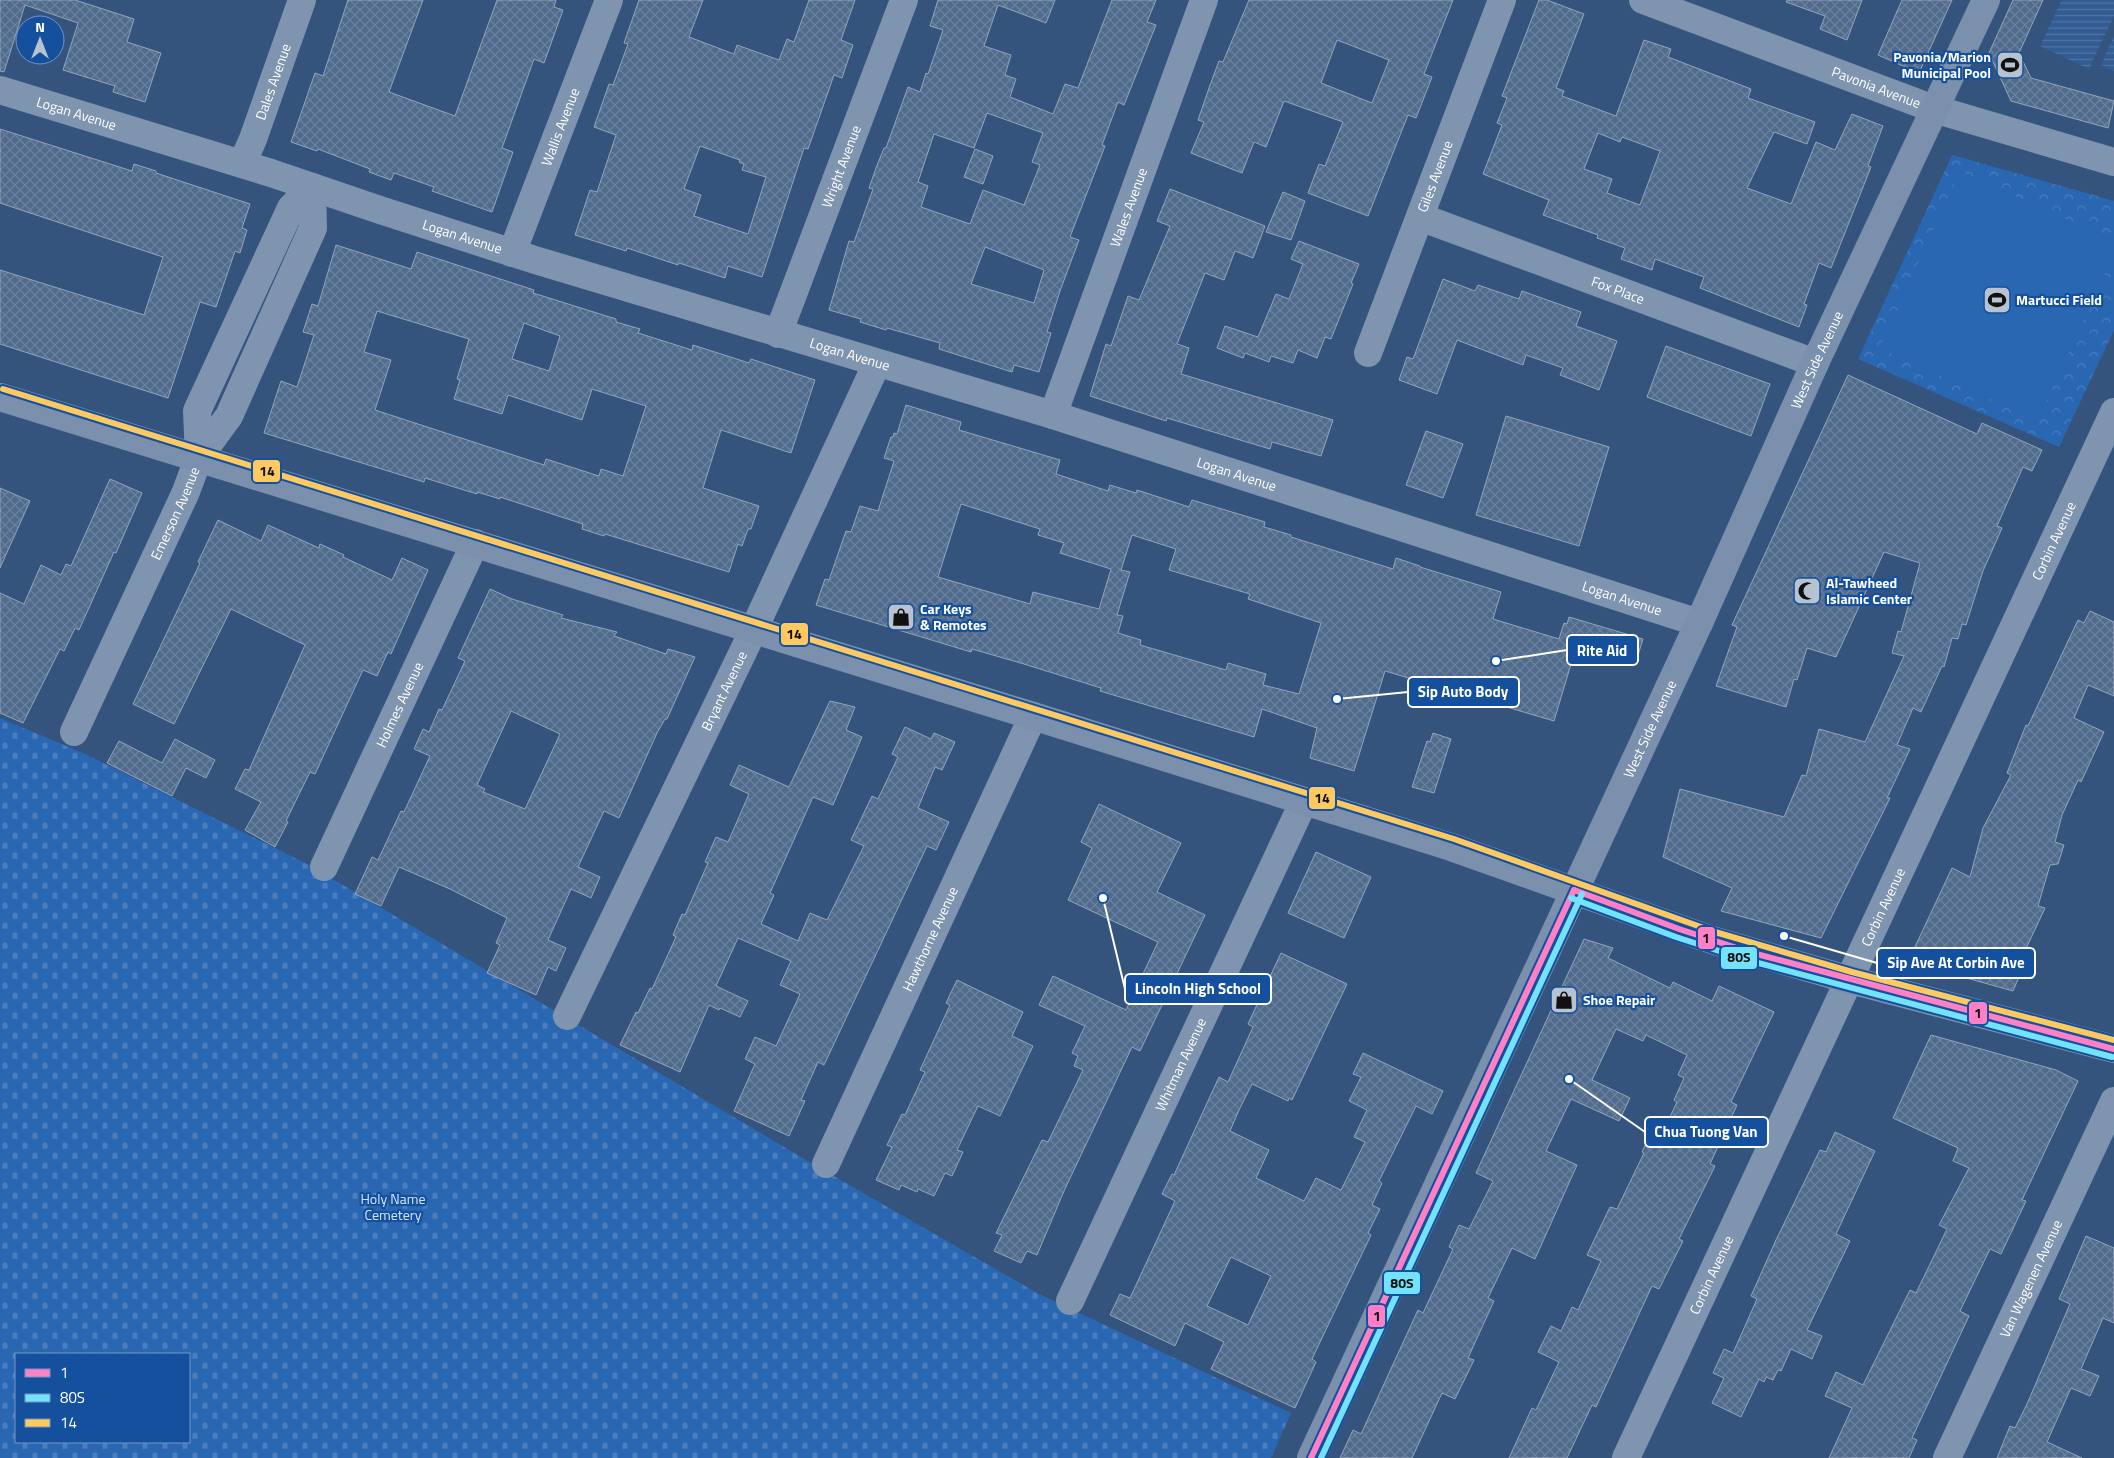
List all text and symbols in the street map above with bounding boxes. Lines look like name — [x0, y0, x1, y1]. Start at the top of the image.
north arrow — [15, 15, 65, 65]
text: N — [35, 16, 45, 37]
street label: Dales Avenue — [250, 40, 296, 123]
place label: Pavonia/Marion Municipal Pool — [1893, 46, 1991, 83]
sports icon: Pavonia/Marion Municipal Pool — [1995, 50, 2025, 80]
street label: Pavonia Avenue — [1829, 61, 1924, 113]
street label: Wallis Avenue — [535, 85, 584, 169]
street label: Logan Avenue — [34, 91, 119, 135]
street label: Wright Avenue — [816, 122, 866, 211]
street label: Giles Avenue — [1411, 137, 1458, 215]
street label: Wales Avenue — [1104, 165, 1152, 250]
street label: Logan Avenue — [420, 213, 505, 259]
street label: Fox Place — [1588, 270, 1648, 309]
sports icon: Martucci Field — [1982, 285, 2012, 315]
place label: Martucci Field — [2016, 289, 2102, 310]
street label: West Side Avenue — [1785, 307, 1848, 412]
street label: Logan Avenue — [807, 332, 893, 376]
street label: Logan Avenue — [1194, 451, 1279, 496]
line badge: 14 — [252, 459, 281, 483]
text: 14 — [259, 460, 275, 481]
street label: Emerson Avenue — [145, 464, 204, 563]
street label: Corbin Avenue — [2026, 498, 2081, 583]
place label: Al-Tawheed Islamic Center — [1826, 572, 1912, 609]
street label: Logan Avenue — [1580, 575, 1665, 620]
mosque icon: Al-Tawheed Islamic Center — [1792, 576, 1822, 606]
place label: Car Keys & Remotes — [920, 598, 987, 635]
shop icon: Car Keys & Remotes — [886, 602, 916, 632]
line badge: 14 — [780, 622, 809, 646]
text: 14 — [786, 623, 802, 644]
callout: Rite Aid — [1567, 635, 1638, 665]
text: Rite Aid — [1577, 639, 1627, 662]
street label: Bryant Avenue — [695, 647, 752, 734]
street label: Holmes Avenue — [370, 658, 428, 751]
street label: West Side Avenue — [1618, 676, 1681, 781]
callout: Sip Auto Body — [1408, 677, 1519, 707]
text: Sip Auto Body — [1418, 680, 1509, 703]
line badge: 14 — [1308, 786, 1336, 810]
text: 14 — [1314, 787, 1330, 808]
street label: Corbin Avenue — [1855, 864, 1910, 950]
street label: Hawthorne Avenue — [896, 883, 963, 995]
line badge: 1 — [1697, 926, 1716, 950]
text: 1 — [1702, 927, 1710, 948]
line badge: 80S — [1720, 946, 1758, 970]
text: 80S — [1727, 946, 1751, 967]
callout: Sip Ave At Corbin Ave — [1877, 948, 2035, 978]
text: Sip Ave At Corbin Ave — [1887, 951, 2025, 974]
callout: Lincoln High School — [1125, 974, 1271, 1004]
text: Lincoln High School — [1135, 977, 1261, 1000]
shop icon: Shoe Repair — [1549, 985, 1579, 1015]
place label: Shoe Repair — [1583, 989, 1655, 1010]
line badge: 1 — [1968, 1001, 1988, 1025]
text: 1 — [1974, 1002, 1982, 1023]
street label: Whitman Avenue — [1149, 1014, 1211, 1115]
callout: Chua Tuong Van — [1645, 1117, 1768, 1147]
text: Chua Tuong Van — [1654, 1120, 1758, 1143]
park label: Holy Name Cemetery — [360, 1188, 426, 1225]
street label: Van Wagenen Avenue — [1994, 1216, 2067, 1341]
street label: Corbin Avenue — [1684, 1232, 1738, 1318]
line badge: 80S — [1383, 1271, 1421, 1295]
text: 80S — [1390, 1272, 1414, 1293]
line badge: 1 — [1367, 1304, 1386, 1328]
text: 1 — [1373, 1305, 1381, 1326]
legend — [15, 1353, 190, 1443]
text: 1 — [60, 1361, 68, 1384]
text: 80S — [60, 1386, 85, 1409]
text: 14 — [60, 1411, 77, 1434]

